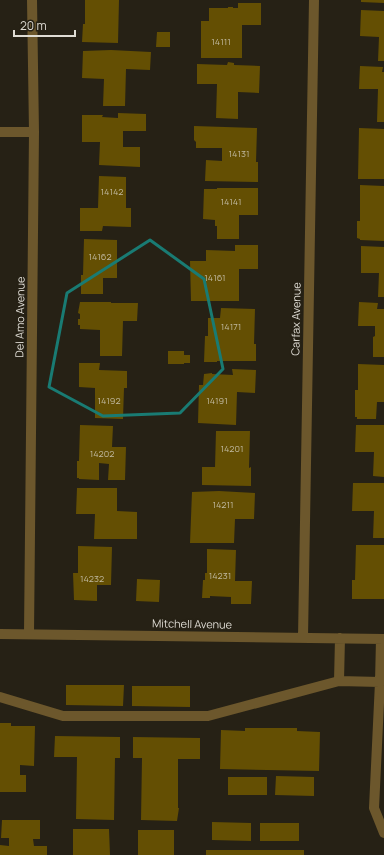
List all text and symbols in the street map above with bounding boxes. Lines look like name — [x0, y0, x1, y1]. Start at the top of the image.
scale bar — [14, 12, 75, 38]
text: 20 m — [20, 17, 47, 34]
house number: 14111 — [211, 35, 231, 48]
house number: 14131 — [229, 147, 249, 160]
house number: 14142 — [101, 185, 123, 198]
house number: 14141 — [220, 195, 242, 208]
house number: 14162 — [88, 250, 112, 263]
house number: 14161 — [204, 271, 226, 284]
street label: Del Amo Avenue — [11, 276, 28, 358]
street label: Carfax Avenue — [287, 282, 304, 356]
house number: 14171 — [221, 320, 241, 333]
house number: 14192 — [97, 394, 121, 407]
house number: 14191 — [206, 394, 228, 407]
house number: 14201 — [221, 442, 243, 455]
house number: 14202 — [90, 447, 114, 460]
house number: 14211 — [213, 498, 233, 511]
house number: 14231 — [209, 569, 231, 582]
house number: 14232 — [80, 572, 104, 585]
street label: Mitchell Avenue — [152, 615, 233, 632]

